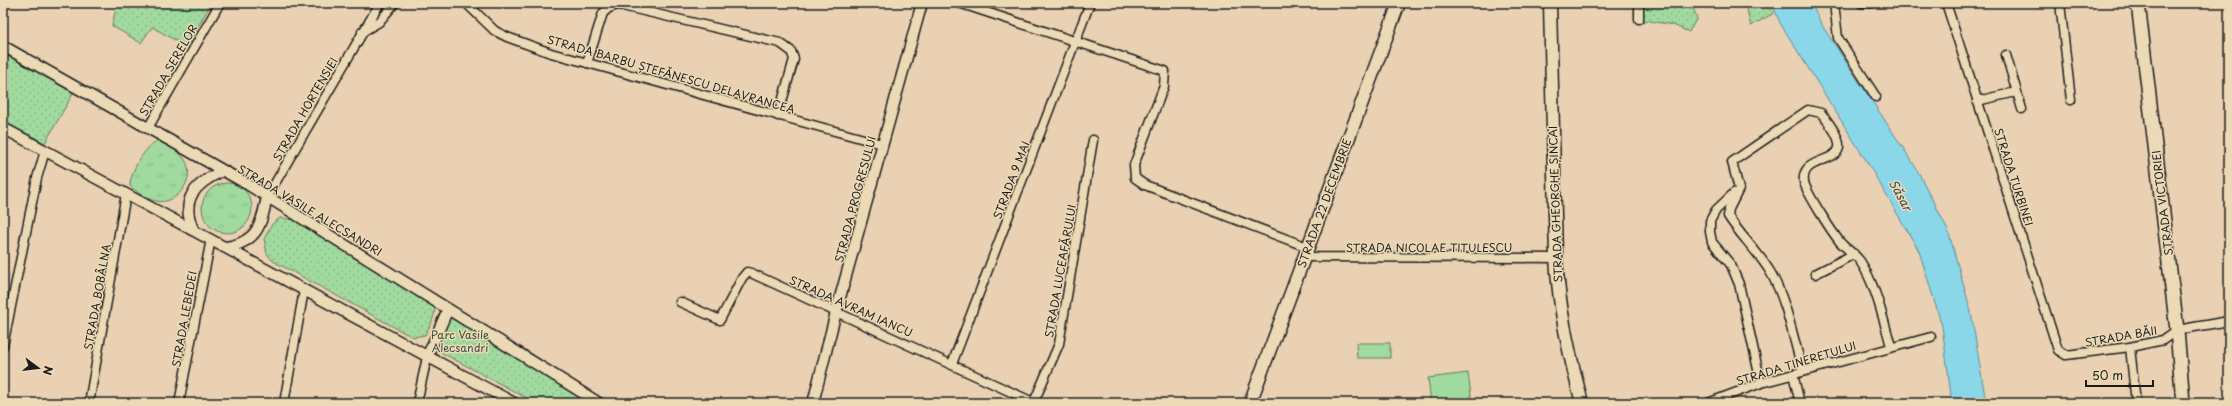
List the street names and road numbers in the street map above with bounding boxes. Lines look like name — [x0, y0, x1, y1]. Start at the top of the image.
street label: STRADA SERELOR — [135, 21, 201, 119]
street label: STRADA BARBU ȘTEFĂNESCU DELAVRANCEA — [545, 30, 797, 118]
street label: STRADA HORTENSIEI — [268, 54, 342, 164]
street label: STRADA GHEORGHE ȘINCAI — [1544, 125, 1566, 283]
street label: STRADA TURBINEI — [1990, 126, 2038, 228]
street label: STRADA PROGRESULUI — [830, 134, 880, 264]
street label: STRADA 22 DECEMBRIE — [1293, 136, 1355, 270]
street label: STRADA 9 MAI — [988, 139, 1034, 221]
street label: STRADA VICTORIEI — [2147, 149, 2177, 257]
street label: STRADA VASILE ALECSANDRI — [235, 160, 385, 260]
street label: STRADA LUCEAFĂRULUI — [1040, 203, 1080, 339]
street label: STRADA NICOLAE TITULESCU — [1346, 239, 1512, 256]
street label: STRADA BOBÂLNA — [79, 243, 115, 351]
street label: STRADA LEBEDEI — [167, 269, 201, 369]
street label: STRADA AVRAM IANCU — [787, 271, 915, 341]
street label: STRADA BĂII — [2083, 321, 2159, 351]
street label: STRADA TINERETULUI — [1734, 337, 1858, 389]

